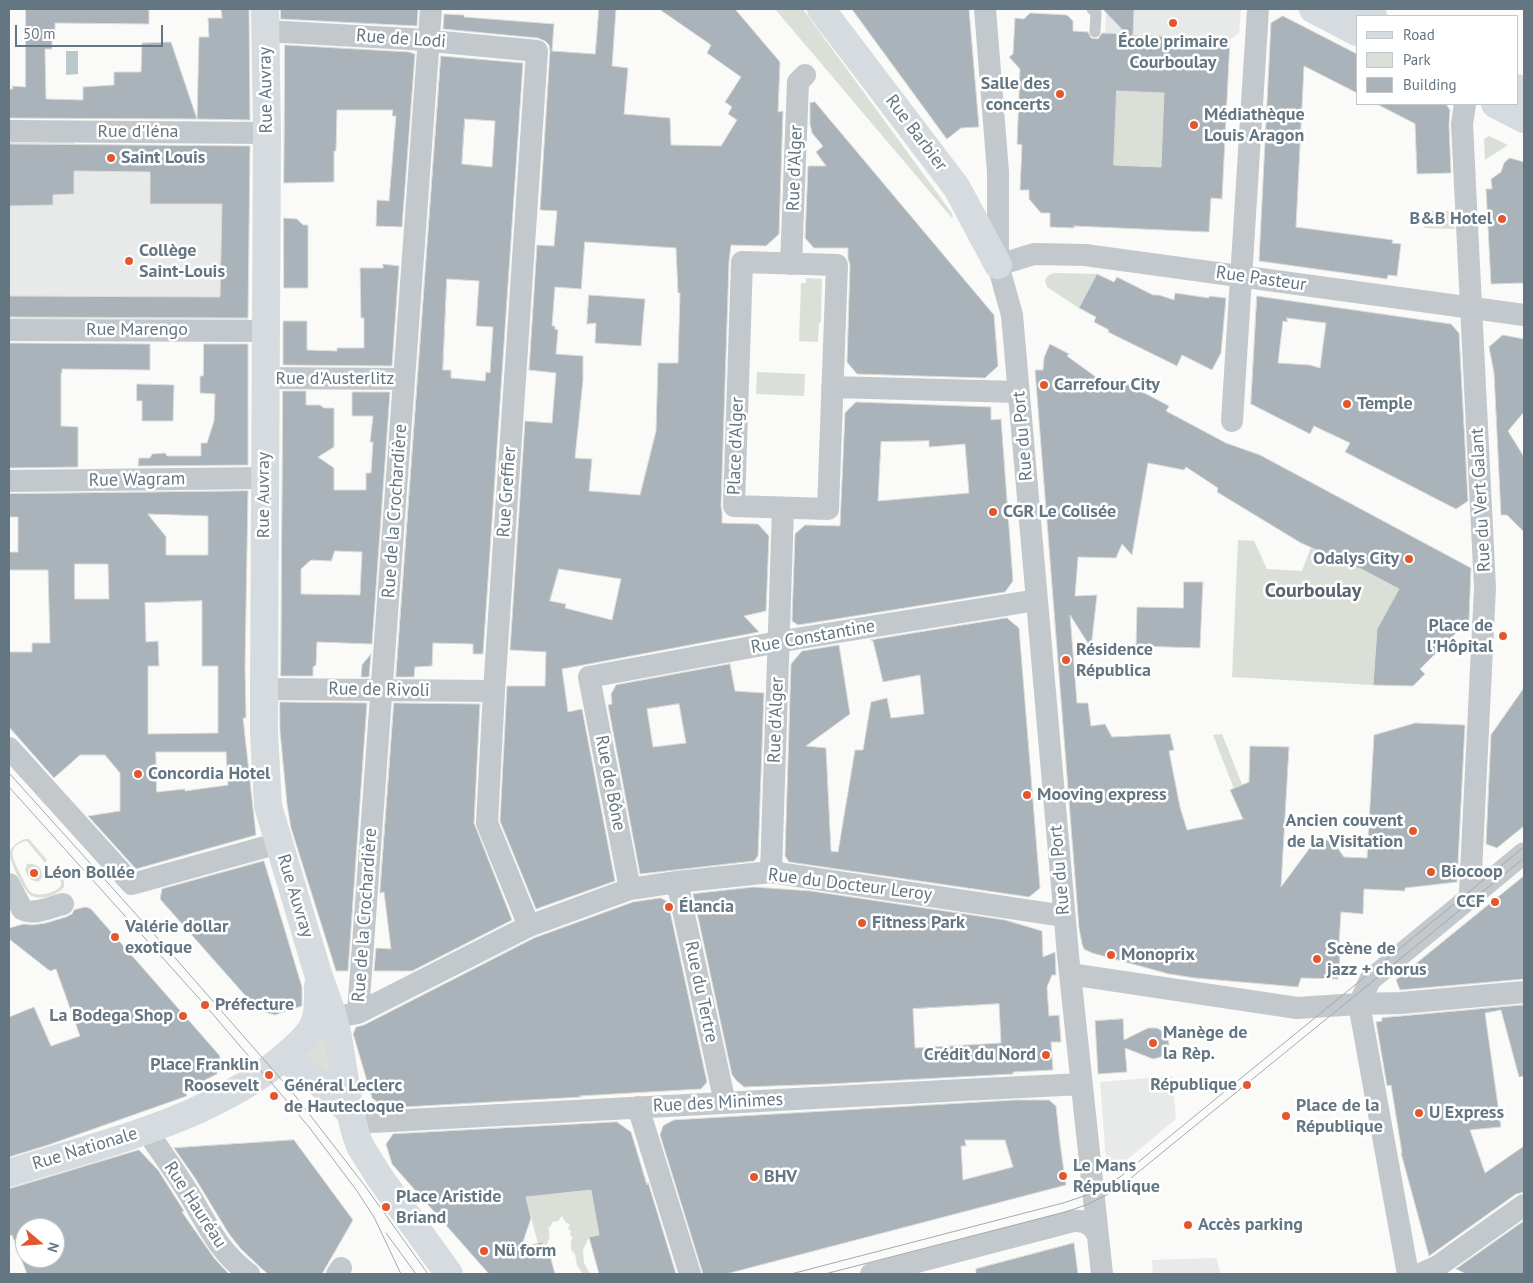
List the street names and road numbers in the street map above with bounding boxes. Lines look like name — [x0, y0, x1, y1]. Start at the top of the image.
street label: Rue de Lodi — [355, 25, 447, 53]
street label: Rue Auvray — [254, 47, 278, 133]
street label: Rue Barbier — [880, 91, 952, 175]
street label: Rue d'Iéna — [98, 121, 178, 143]
street label: Rue d'Alger — [783, 124, 807, 212]
street label: Rue Pasteur — [1214, 262, 1308, 296]
street label: Rue Marengo — [86, 319, 188, 341]
street label: Rue d'Austerlitz — [276, 368, 394, 390]
street label: Rue du Port — [1008, 390, 1038, 482]
street label: Place d'Alger — [723, 397, 749, 495]
street label: Rue de la Crochardière — [378, 423, 412, 599]
street label: Rue du Vert Galant — [1466, 427, 1496, 573]
street label: Rue Greffier — [493, 446, 521, 538]
street label: Rue Auvray — [253, 452, 275, 538]
street label: Rue Wagram — [89, 468, 185, 492]
street label: Rue Constantine — [749, 615, 877, 659]
street label: Rue d'Alger — [764, 676, 788, 764]
street label: Rue de Rivoli — [328, 678, 430, 702]
street label: Rue de Bône — [590, 733, 630, 833]
street label: Rue du Port — [1045, 824, 1075, 916]
street label: Rue de la Crochardière — [348, 827, 382, 1003]
street label: Rue Auvray — [272, 851, 318, 941]
street label: Rue du Docteur Leroy — [767, 864, 933, 906]
street label: Rue du Tertre — [680, 939, 722, 1045]
street label: Rue des Minimes — [652, 1089, 784, 1117]
street label: Rue Nationale — [30, 1123, 140, 1175]
street label: Rue Hauréau — [159, 1158, 231, 1252]

